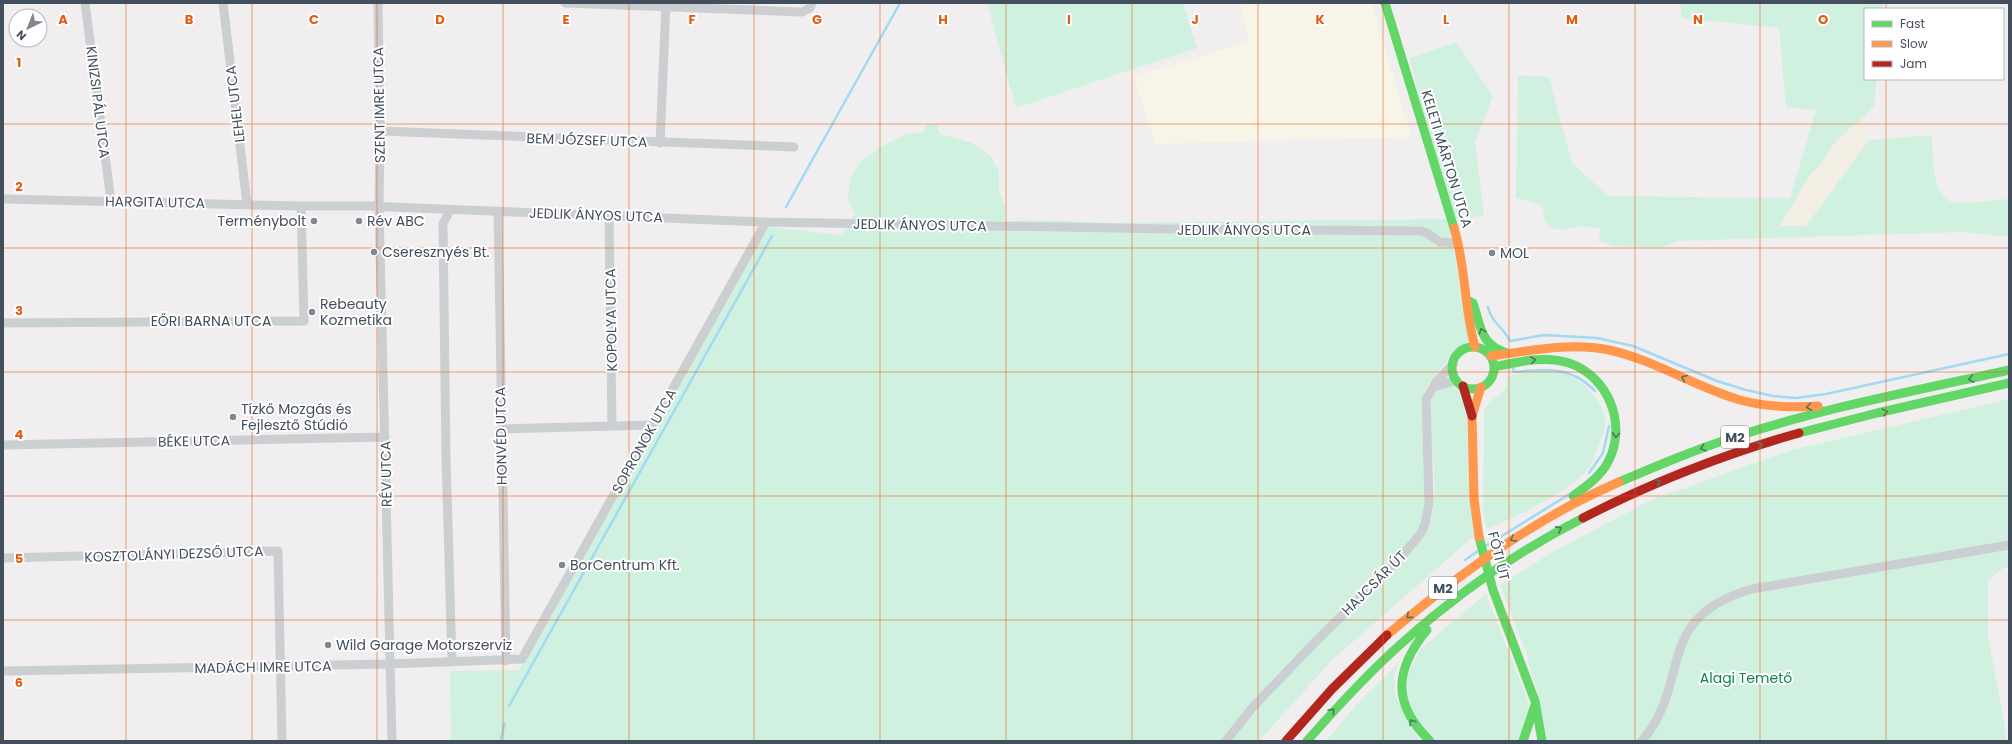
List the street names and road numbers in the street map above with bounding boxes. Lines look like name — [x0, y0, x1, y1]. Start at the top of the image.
street label: KINIZSI PÁL UTCA — [81, 45, 115, 159]
street label: SZENT IMRE UTCA — [368, 47, 390, 163]
street label: LEHEL UTCA — [220, 64, 250, 144]
street label: KELETI MÁRTON UTCA — [1417, 88, 1477, 230]
street label: BEM JÓZSEF UTCA — [526, 128, 648, 152]
street label: HARGITA UTCA — [105, 191, 205, 213]
street label: JEDLIK ÁNYOS UTCA — [529, 203, 663, 227]
street label: JEDLIK ÁNYOS UTCA — [853, 214, 987, 236]
street label: JEDLIK ÁNYOS UTCA — [1177, 220, 1311, 240]
street label: KOPOLYA UTCA — [600, 268, 622, 372]
street label: EŐRI BARNA UTCA — [151, 311, 271, 331]
street label: SOPRONOK UTCA — [607, 385, 681, 497]
street label: HONVÉD UTCA — [490, 387, 512, 485]
road number: M2 — [1721, 426, 1749, 448]
street label: BÉKE UTCA — [158, 430, 230, 452]
street label: RÉV UTCA — [375, 441, 397, 507]
street label: FÓTI ÚT — [1483, 529, 1515, 583]
street label: KOSZTOLÁNYI DEZSŐ UTCA — [84, 541, 264, 567]
street label: HAJCSÁR ÚT — [1337, 546, 1411, 620]
road number: M2 — [1429, 577, 1457, 599]
street label: MADÁCH IMRE UTCA — [194, 656, 332, 678]

